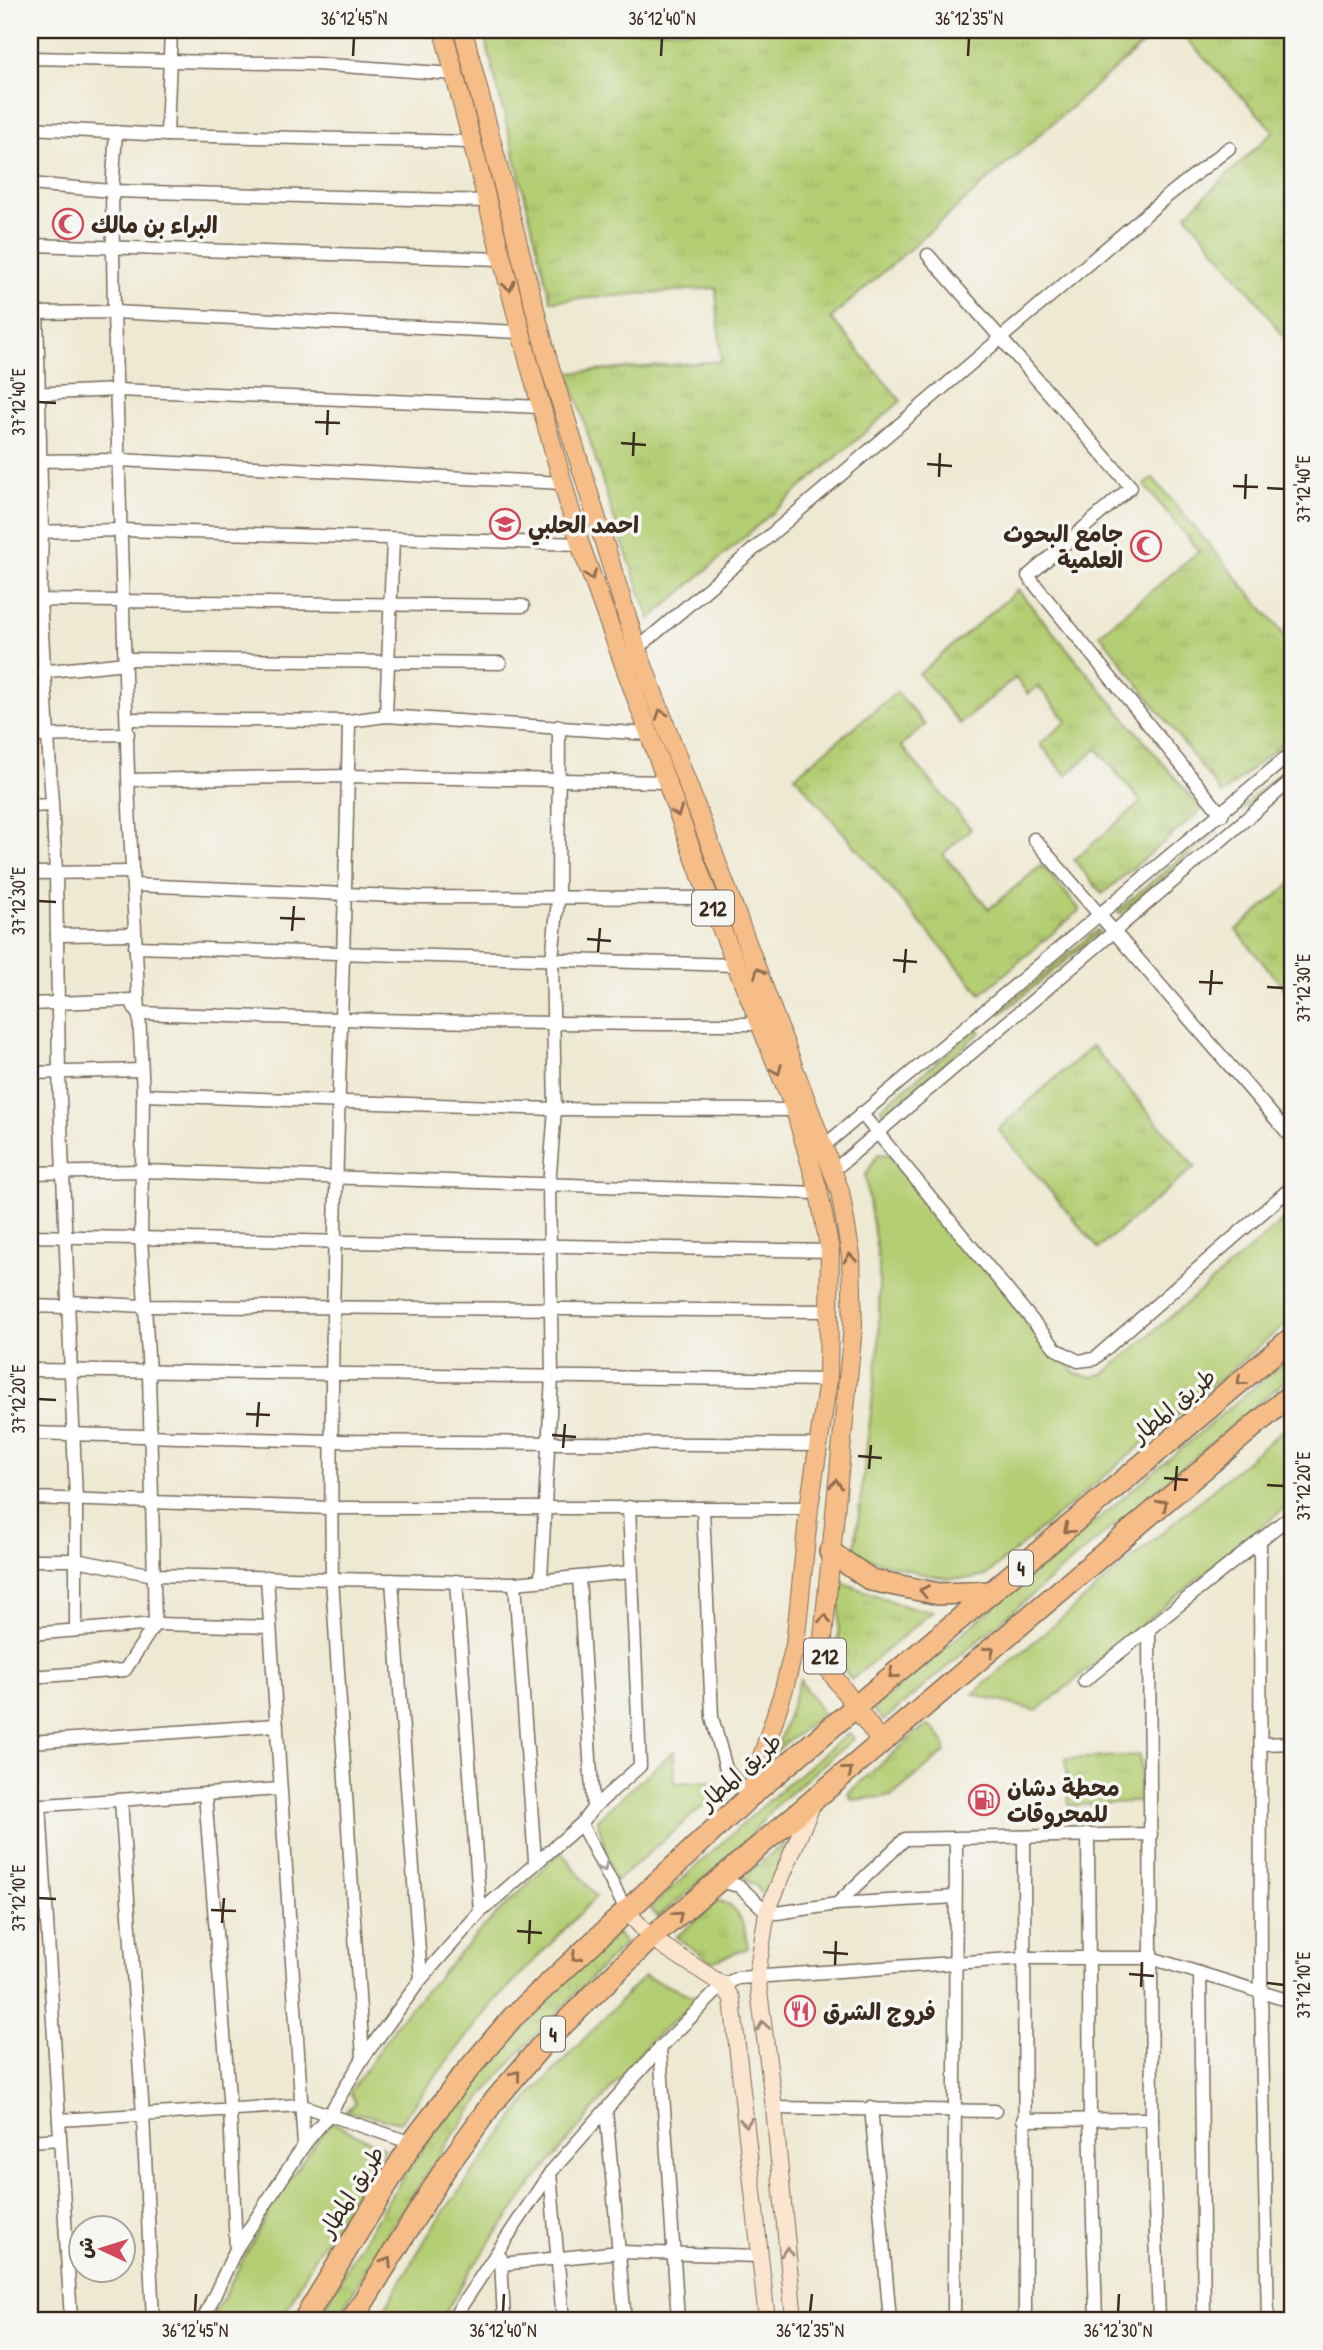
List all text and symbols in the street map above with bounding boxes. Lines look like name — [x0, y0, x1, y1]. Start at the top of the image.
text: 36°12'45"N — [321, 6, 387, 31]
text: 36°12'40"N — [628, 6, 696, 31]
text: 36°12'35"N — [935, 6, 1003, 31]
mosque icon: البراء بن مالك — [51, 207, 85, 241]
place label: البراء بن مالك — [91, 209, 218, 240]
one-way arrow — [501, 280, 515, 292]
text: 37°12'40"E — [6, 368, 31, 436]
text: 37°12'40"E — [1291, 455, 1316, 523]
school or university icon: احمد الحلبي — [488, 507, 522, 541]
place label: احمد الحلبي — [528, 509, 639, 546]
place label: جامع البحوث العلمية — [1003, 518, 1123, 575]
mosque icon: جامع البحوث العلمية — [1129, 529, 1163, 563]
one-way arrow — [583, 569, 597, 581]
one-way arrow — [655, 708, 669, 720]
one-way arrow — [669, 806, 683, 818]
text: 37°12'30"E — [6, 867, 31, 935]
road number: 212 — [692, 890, 734, 926]
text: 37°12'30"E — [1291, 954, 1316, 1022]
one-way arrow — [754, 967, 768, 979]
one-way arrow — [769, 1062, 783, 1075]
one-way arrow — [843, 1252, 858, 1263]
street label: طريق المطار — [1123, 1360, 1222, 1451]
text: 37°12'20"E — [6, 1364, 31, 1433]
one-way arrow — [1237, 1373, 1249, 1386]
text: 37°12'20"E — [1291, 1451, 1316, 1520]
one-way arrow — [828, 1479, 843, 1490]
one-way arrow — [1156, 1499, 1168, 1512]
one-way arrow — [1063, 1520, 1075, 1533]
road number: 4 — [1009, 1550, 1033, 1586]
one-way arrow — [918, 1585, 930, 1600]
one-way arrow — [818, 1613, 833, 1624]
road number: 212 — [804, 1638, 846, 1674]
one-way arrow — [982, 1646, 994, 1659]
one-way arrow — [889, 1666, 901, 1679]
street label: طريق المطار — [690, 1725, 788, 1818]
one-way arrow — [840, 1767, 853, 1779]
place label: محطة دشان للمحروقات — [1007, 1772, 1120, 1830]
fuel station icon: محطة دشان للمحروقات — [967, 1783, 1001, 1817]
one-way arrow — [595, 1860, 609, 1872]
text: 37°12'10"E — [6, 1864, 31, 1932]
one-way arrow — [670, 1912, 683, 1924]
one-way arrow — [572, 1949, 585, 1962]
text: 37°12'10"E — [1291, 1951, 1316, 2019]
restaurant icon: فروج الشرق — [783, 1994, 817, 2028]
place label: فروج الشرق — [823, 1996, 936, 2027]
road number: 4 — [541, 2016, 565, 2052]
one-way arrow — [755, 2020, 770, 2032]
one-way arrow — [508, 2070, 520, 2083]
one-way arrow — [739, 2117, 754, 2128]
street label: طريق المطار — [310, 2140, 391, 2244]
north arrow — [66, 2214, 136, 2284]
text: ش — [71, 2236, 99, 2259]
one-way arrow — [780, 2246, 795, 2257]
one-way arrow — [378, 2256, 391, 2269]
text: 36°12'45"N — [162, 2318, 228, 2343]
text: 36°12'40"N — [469, 2318, 537, 2343]
text: 36°12'35"N — [776, 2318, 844, 2343]
text: 36°12'30"N — [1084, 2318, 1152, 2343]

